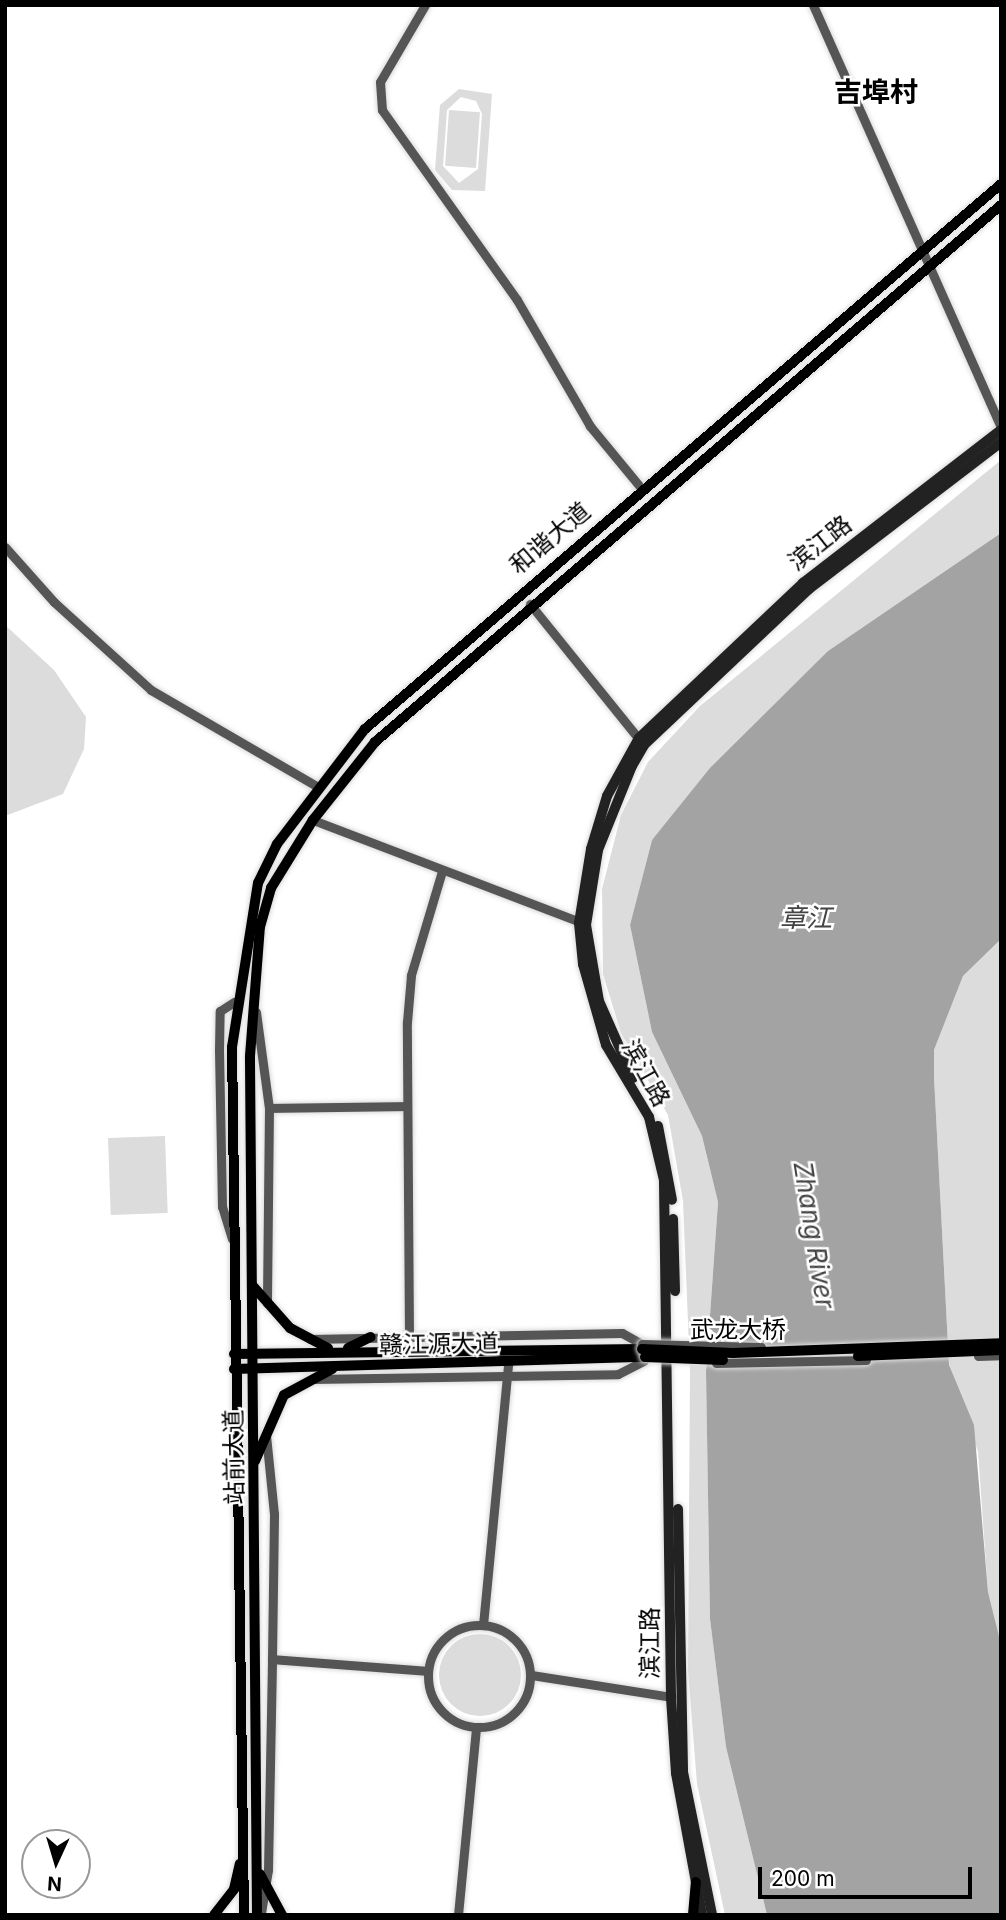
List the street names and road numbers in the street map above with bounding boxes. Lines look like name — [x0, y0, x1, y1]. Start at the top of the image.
street label: 和谐大道 — [504, 496, 596, 580]
street label: 滨江路 — [783, 509, 857, 577]
street label: 滨江路 — [616, 1035, 676, 1111]
street label: 武龙大桥 — [690, 1316, 786, 1344]
street label: 赣江源大道 — [379, 1329, 499, 1359]
street label: 站前大道 — [219, 1409, 249, 1505]
street label: 滨江路 — [636, 1607, 664, 1679]

